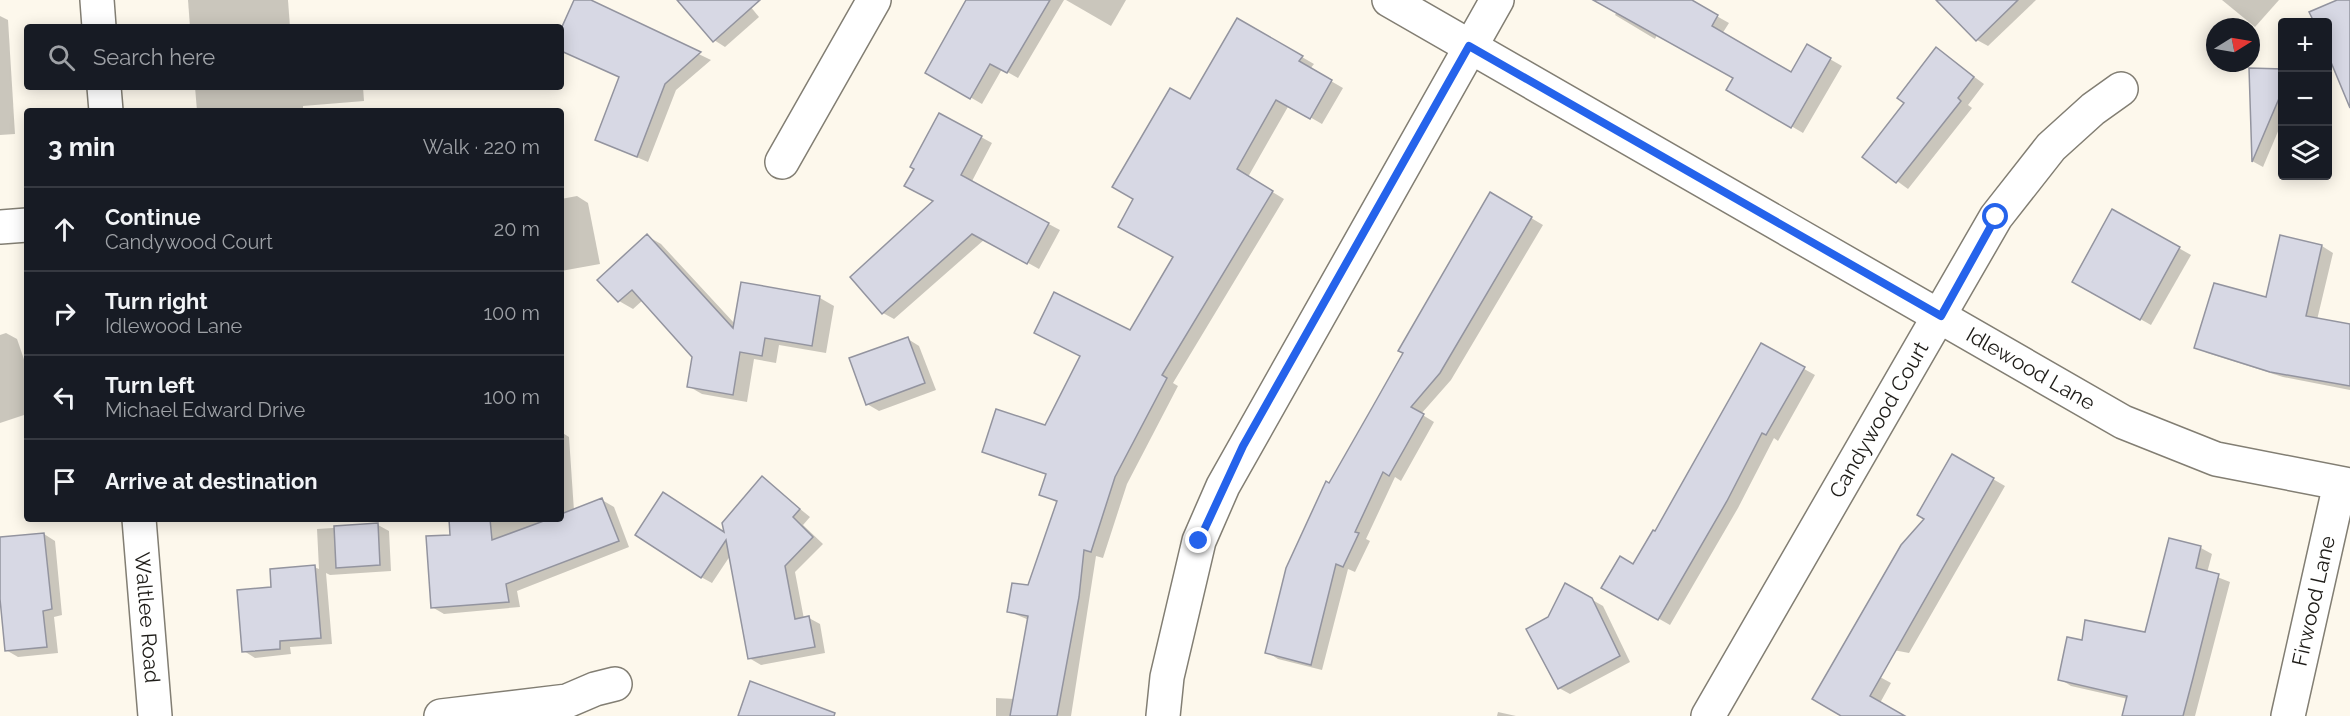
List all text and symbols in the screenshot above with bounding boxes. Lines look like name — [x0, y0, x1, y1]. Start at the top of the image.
north arrow — [2206, 18, 2260, 72]
map controls — [2278, 18, 2332, 180]
button: + — [2278, 18, 2332, 72]
search box — [24, 24, 564, 90]
icon: search — [45, 41, 78, 74]
text: Search here — [93, 44, 215, 70]
button: − — [2278, 72, 2332, 126]
button: layers — [2278, 126, 2332, 180]
text: 3 min — [48, 132, 115, 162]
text: Walk · 220 m — [423, 135, 540, 159]
route start — [1982, 203, 2008, 229]
text: Continue — [105, 204, 201, 230]
icon: ahead — [48, 213, 81, 246]
text: 20 m — [494, 217, 540, 241]
text: Candywood Court — [105, 230, 273, 254]
text: Turn right — [105, 288, 208, 314]
icon: right — [48, 297, 81, 330]
text: 100 m — [483, 301, 540, 325]
text: Idlewood Lane — [105, 314, 242, 338]
street label: Idlewood Lane — [1962, 322, 2100, 415]
street label: Candywood Court — [1824, 337, 1933, 502]
text: Turn left — [105, 372, 195, 398]
icon: left — [48, 381, 81, 414]
text: 100 m — [483, 385, 540, 409]
text: Michael Edward Drive — [105, 398, 305, 422]
icon: arrive — [48, 465, 81, 498]
text: Arrive at destination — [105, 468, 318, 494]
route end — [1185, 527, 1211, 553]
street label: Firwood Lane — [2287, 533, 2340, 668]
street label: Waltlee Road — [130, 551, 165, 684]

